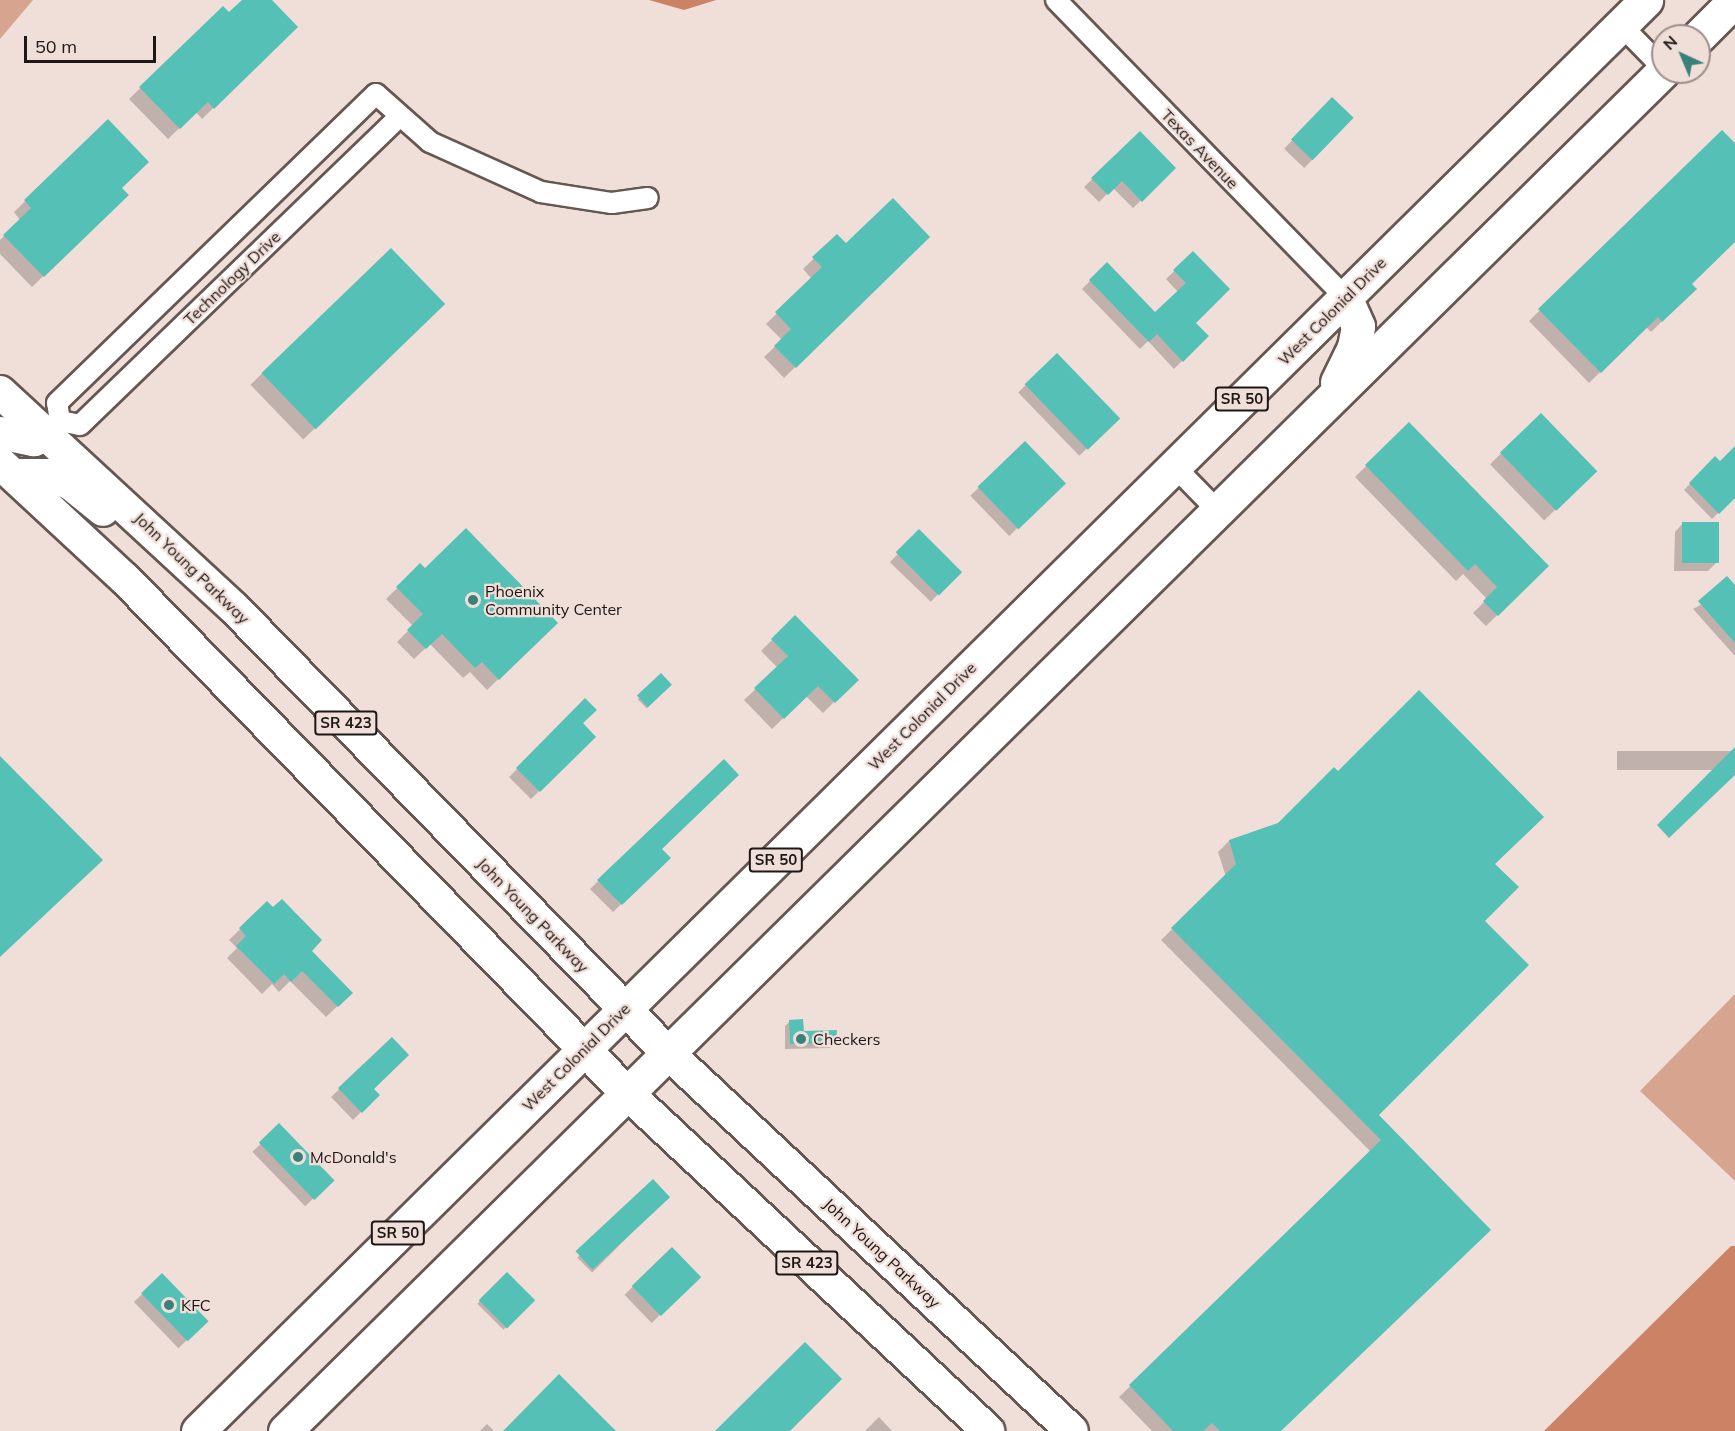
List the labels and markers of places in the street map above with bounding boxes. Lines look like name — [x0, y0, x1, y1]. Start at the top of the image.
place label: Phoenix Community Center — [485, 581, 622, 619]
marker: Phoenix Community Center — [466, 593, 480, 607]
place label: Checkers — [813, 1029, 880, 1049]
marker: Checkers — [794, 1032, 808, 1046]
place label: McDonald's — [310, 1147, 397, 1167]
marker: McDonald's — [291, 1150, 305, 1164]
place label: KFC — [181, 1295, 211, 1315]
marker: KFC — [162, 1298, 176, 1312]

